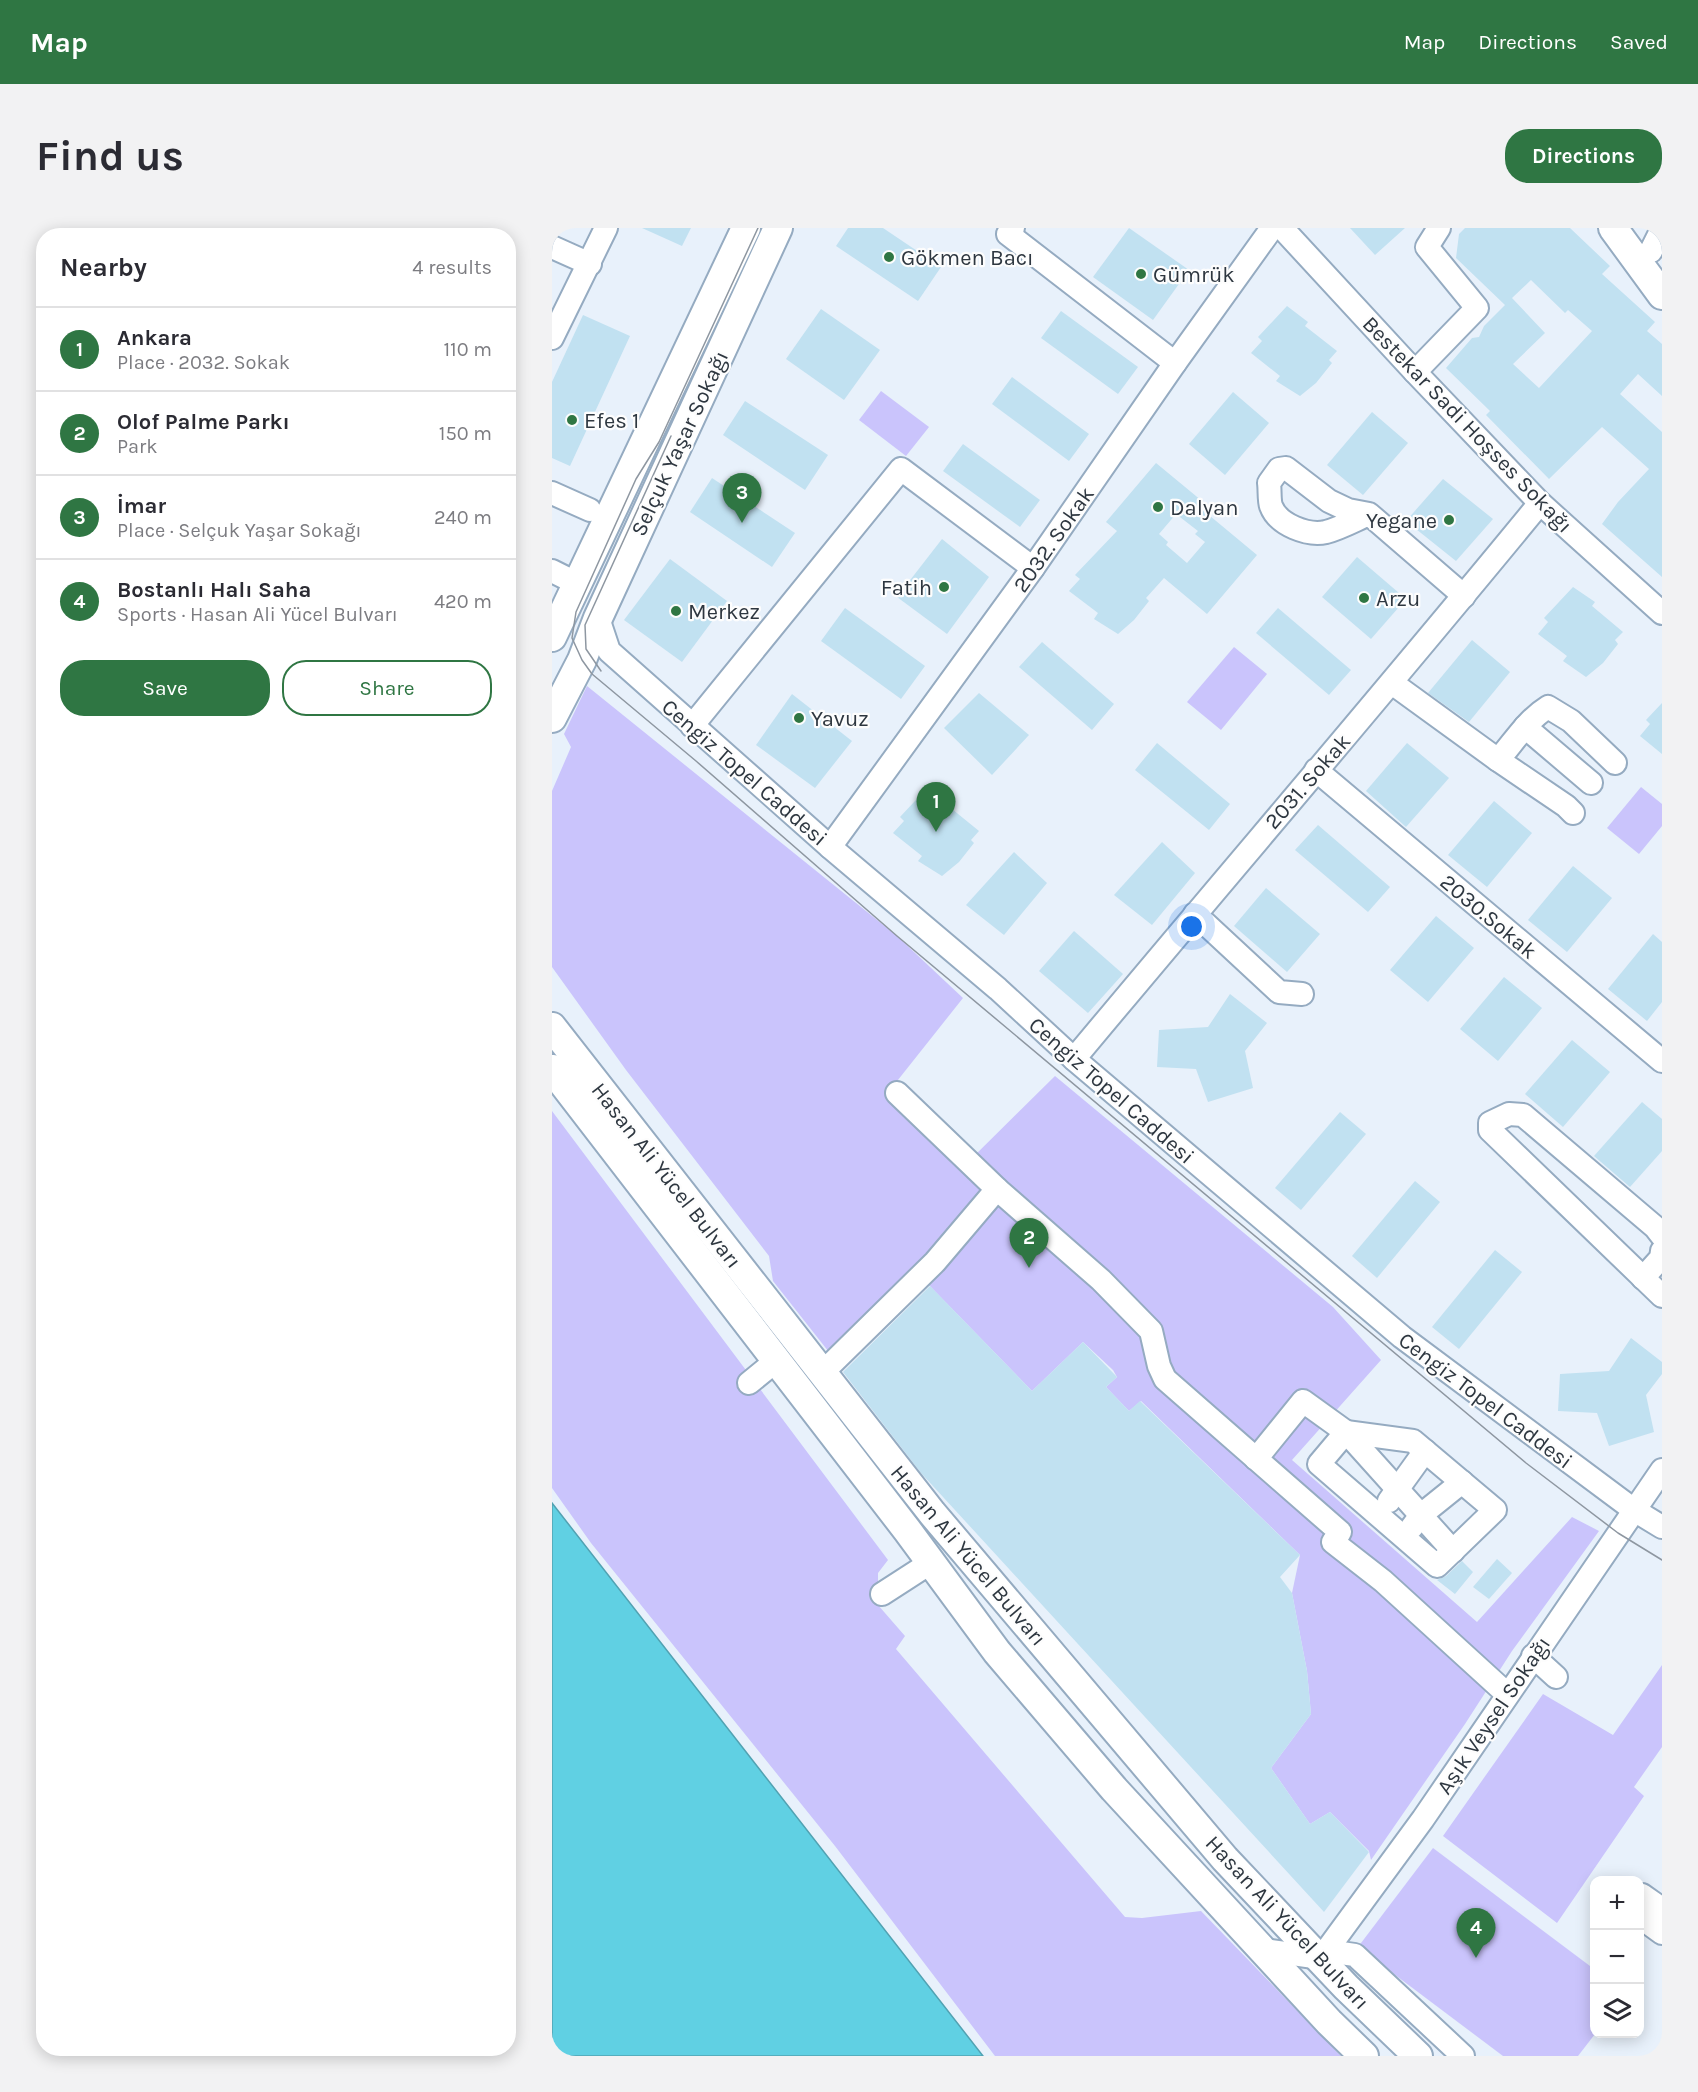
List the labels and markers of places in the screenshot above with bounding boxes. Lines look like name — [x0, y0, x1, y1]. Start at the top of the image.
place label: Gökmen Bacı — [901, 245, 1034, 271]
marker: Gökmen Bacı — [882, 250, 896, 264]
place label: Gümrük — [1153, 262, 1235, 288]
marker: Gümrük — [1134, 267, 1148, 281]
place label: Efes 1 — [584, 408, 639, 434]
marker: Efes 1 — [565, 413, 579, 427]
pin: 3 — [722, 474, 762, 523]
place label: Dalyan — [1170, 495, 1238, 521]
marker: Dalyan — [1151, 500, 1165, 514]
place label: Yegane — [1366, 508, 1437, 534]
marker: Yegane — [1442, 513, 1456, 527]
place label: Fatih — [881, 575, 932, 601]
marker: Fatih — [937, 580, 951, 594]
place label: Arzu — [1376, 586, 1420, 612]
marker: Arzu — [1357, 591, 1371, 605]
place label: Merkez — [688, 599, 760, 625]
marker: Merkez — [669, 604, 683, 618]
place label: Yavuz — [811, 706, 869, 732]
marker: Yavuz — [792, 711, 806, 725]
pin: 1 — [916, 782, 956, 832]
pin: 2 — [1010, 1218, 1048, 1268]
pin: 4 — [1456, 1908, 1496, 1958]

